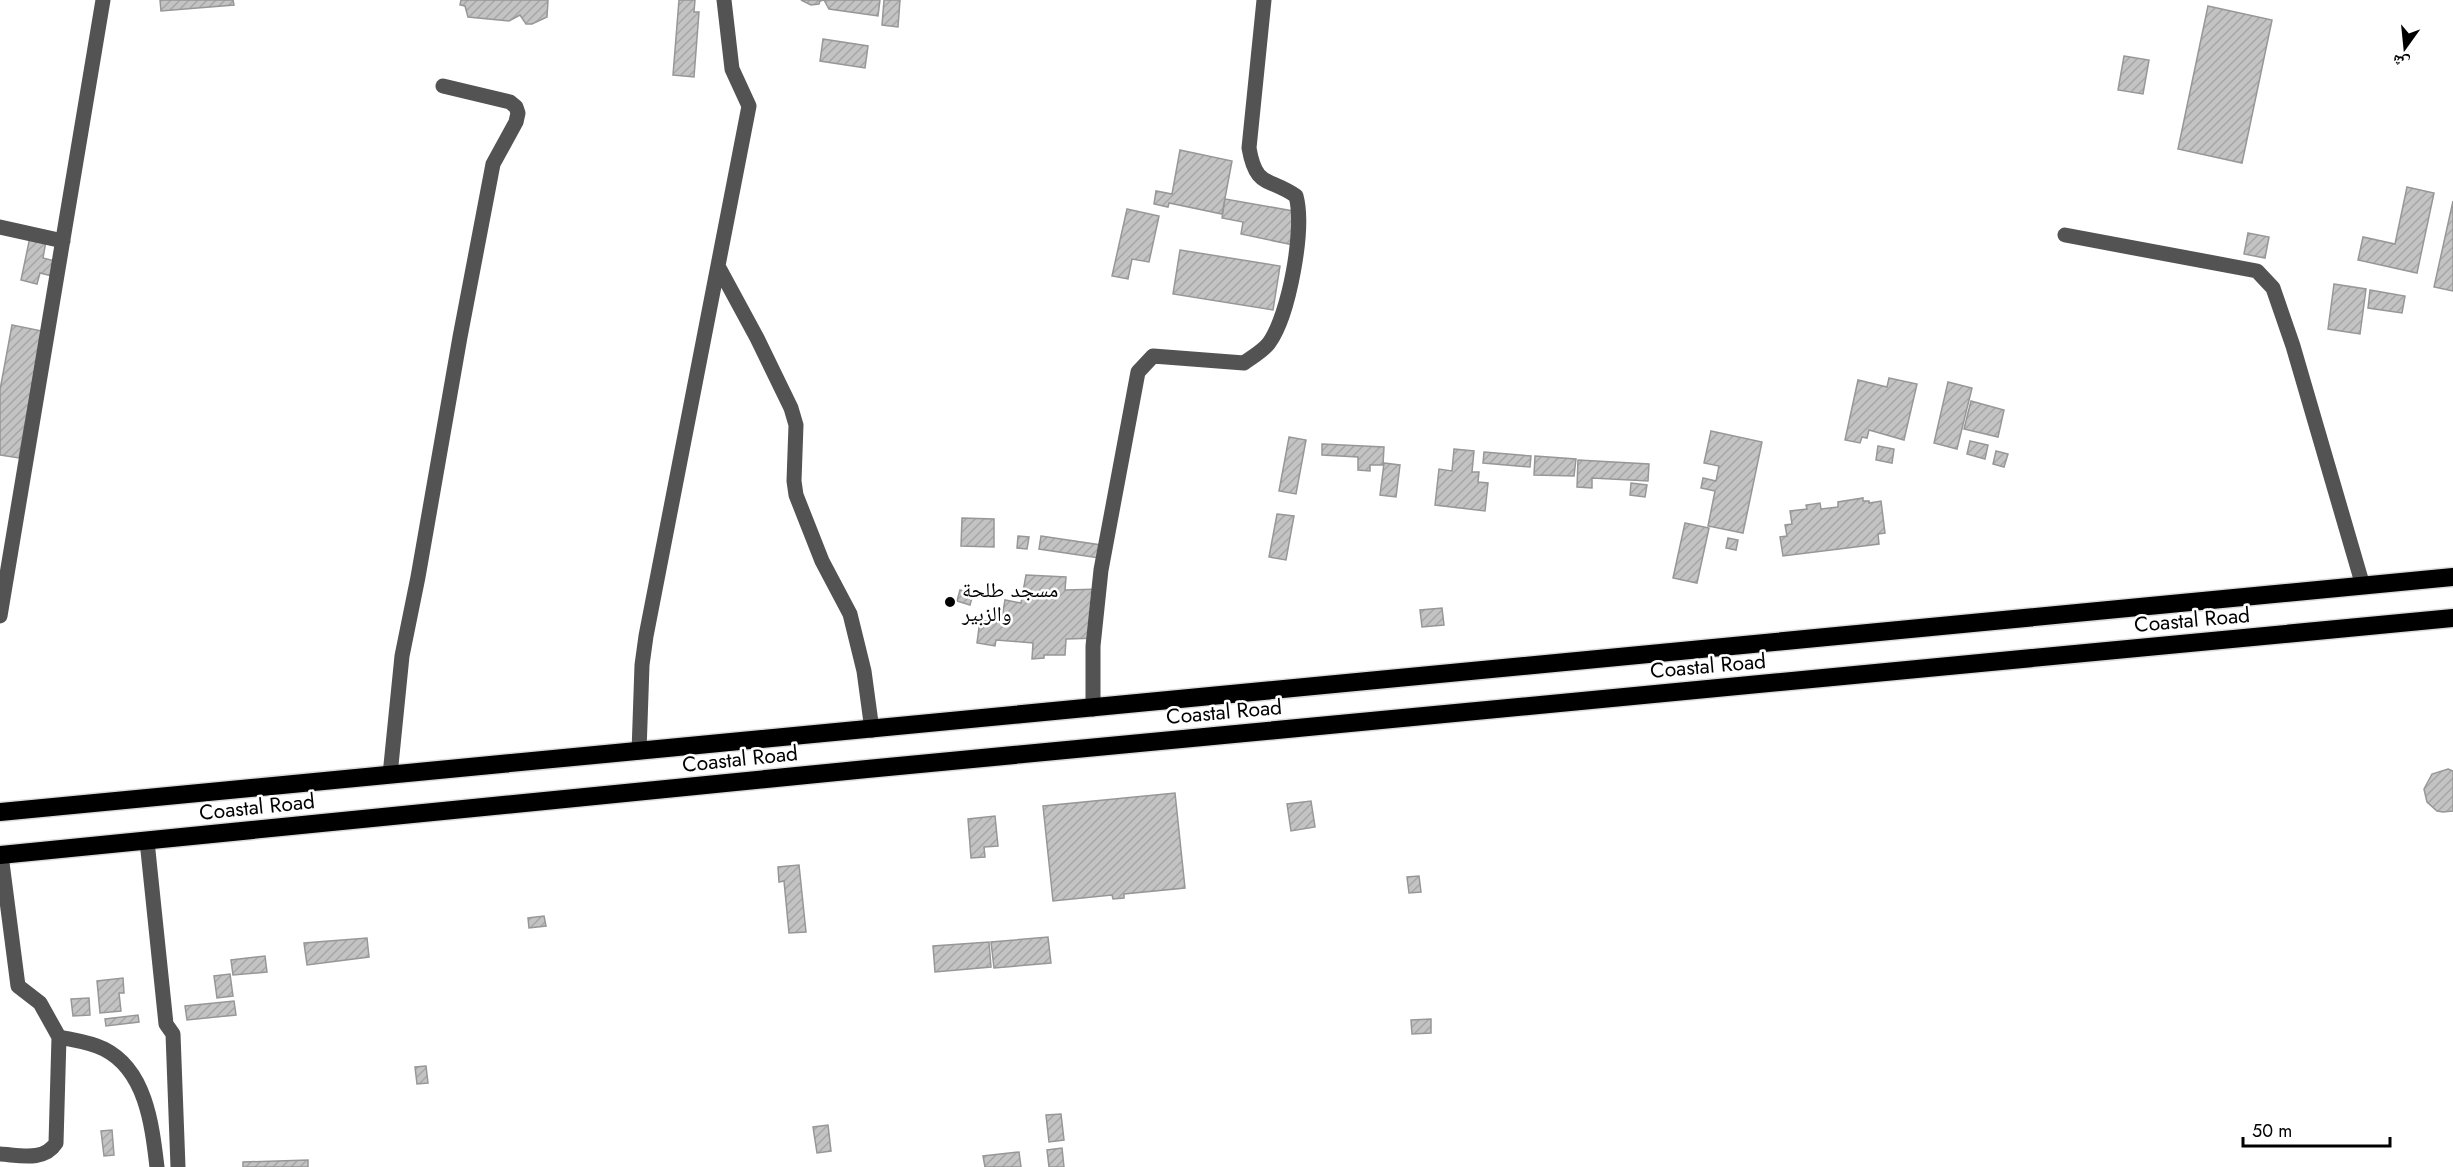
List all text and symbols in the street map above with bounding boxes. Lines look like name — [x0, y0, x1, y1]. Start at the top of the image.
north arrow — [2375, 18, 2435, 78]
text: ش — [2390, 49, 2412, 75]
place label: مسجد طلحة والزبير — [961, 575, 1058, 629]
marker: مسجد طلحة والزبير — [943, 595, 957, 609]
street label: Coastal Road — [2133, 600, 2251, 640]
street label: Coastal Road — [1649, 646, 1767, 686]
street label: Coastal Road — [1165, 692, 1283, 732]
street label: Coastal Road — [681, 738, 799, 780]
street label: Coastal Road — [198, 786, 316, 828]
scale bar — [2243, 1110, 2390, 1148]
text: 50 m — [2252, 1118, 2292, 1144]

